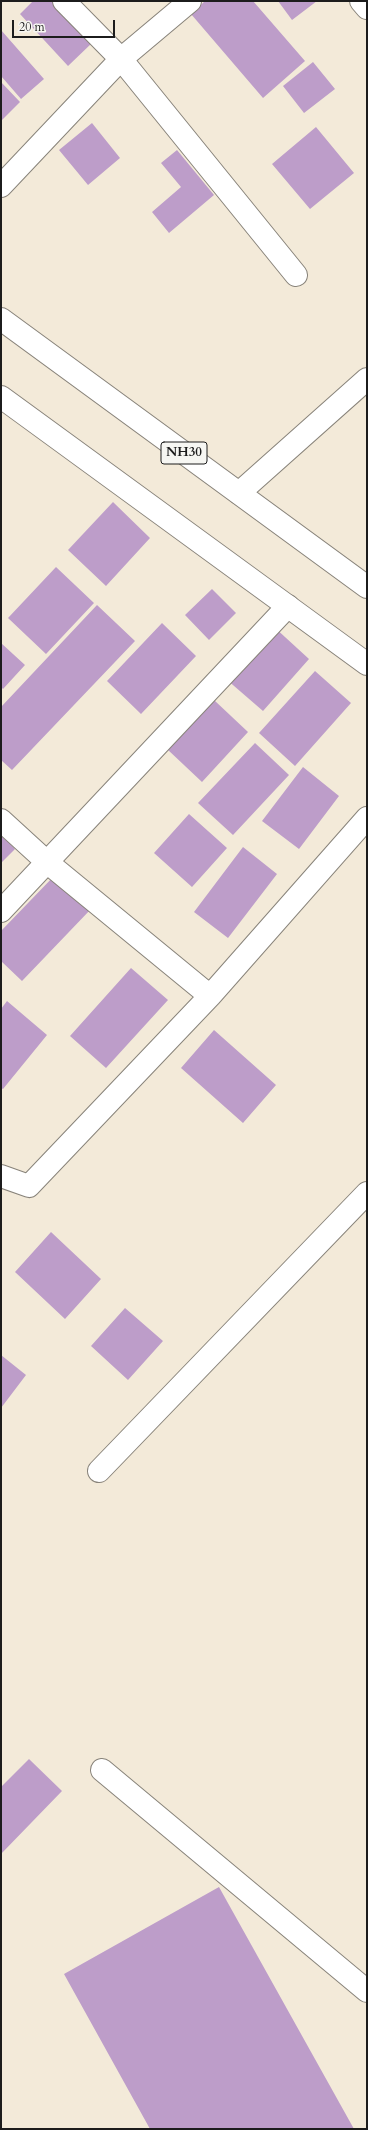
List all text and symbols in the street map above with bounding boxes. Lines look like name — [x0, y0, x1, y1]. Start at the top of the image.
scale bar — [14, 12, 117, 38]
text: 20 m — [19, 19, 45, 35]
road number: NH30 — [161, 442, 207, 464]

